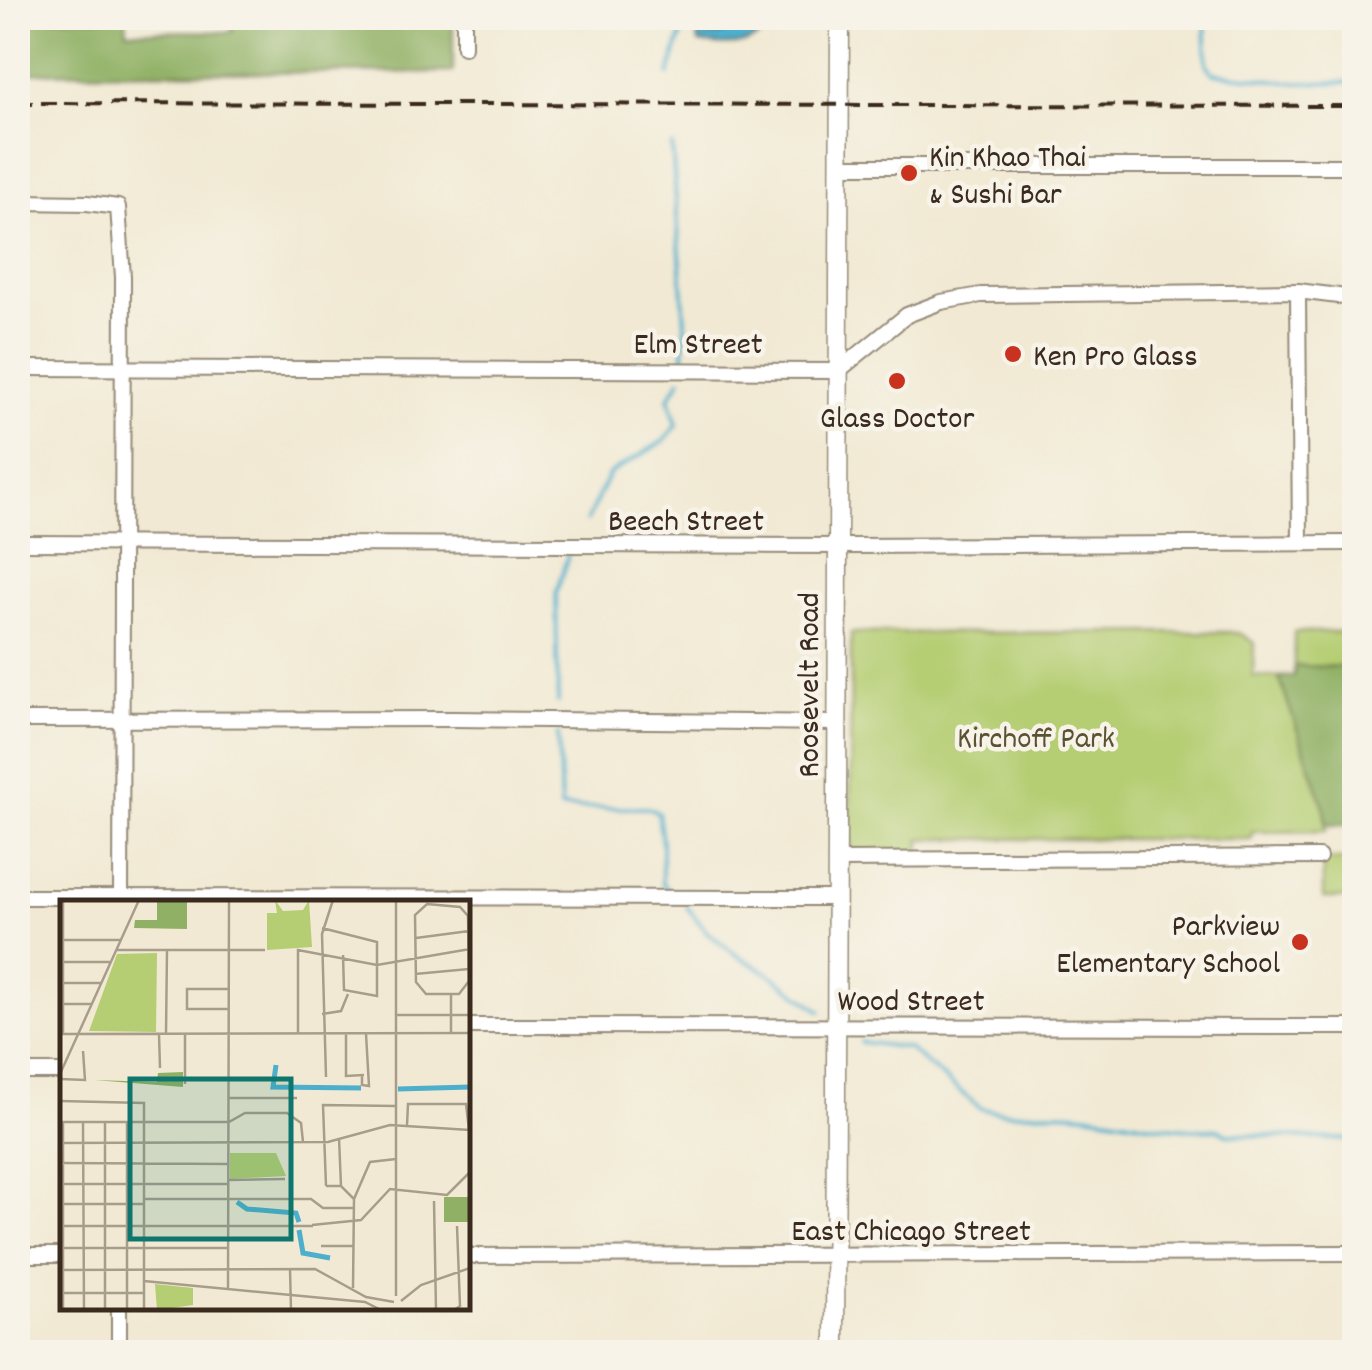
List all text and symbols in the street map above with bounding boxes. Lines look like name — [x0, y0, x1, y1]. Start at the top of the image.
place label: Kin Khao Thai & Sushi Bar — [929, 137, 1086, 220]
marker: Kin Khao Thai & Sushi Bar — [898, 162, 920, 184]
street label: Elm Street — [633, 324, 763, 370]
place label: Ken Pro Glass — [1033, 336, 1198, 382]
marker: Ken Pro Glass — [1002, 343, 1024, 365]
marker: Glass Doctor — [886, 370, 908, 392]
place label: Glass Doctor — [820, 398, 974, 444]
street label: Beech Street — [608, 501, 764, 547]
street label: Roosevelt Road — [789, 592, 835, 778]
park label: Kirchoff Park — [957, 718, 1115, 764]
inset map — [60, 900, 470, 1310]
place label: Parkview Elementary School — [1056, 906, 1280, 989]
marker: Parkview Elementary School — [1289, 931, 1311, 953]
street label: Wood Street — [838, 981, 985, 1027]
street label: East Chicago Street — [791, 1211, 1031, 1257]

